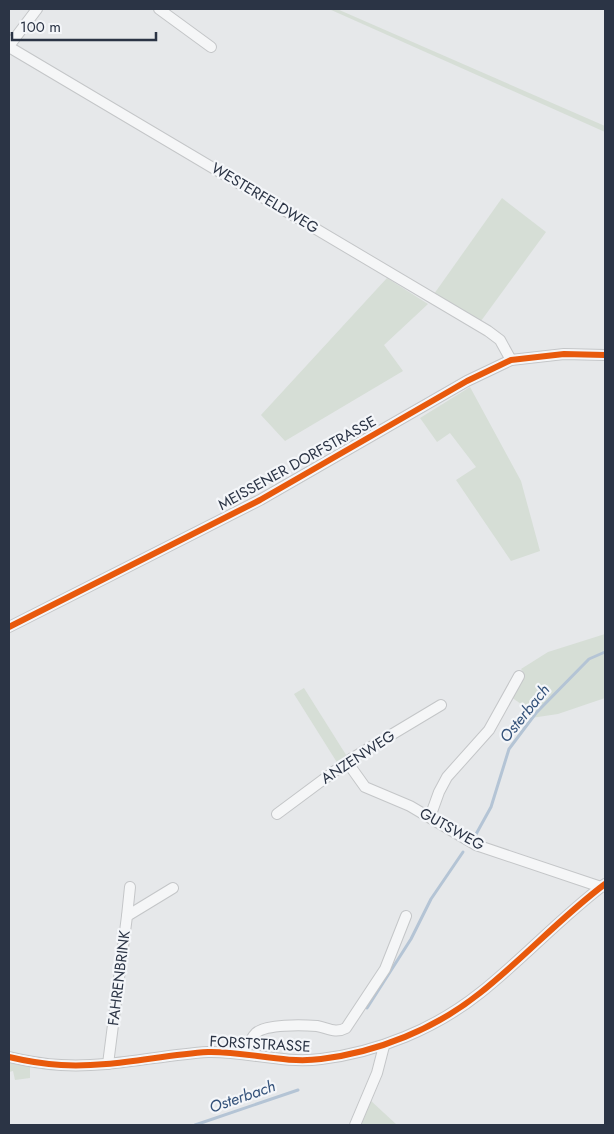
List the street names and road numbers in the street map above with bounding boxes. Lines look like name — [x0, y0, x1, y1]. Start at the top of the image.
street label: WESTERFELDWEG — [207, 157, 323, 239]
street label: MEISSENER DORFSTRASSE — [214, 410, 380, 516]
street label: ANZENWEG — [317, 725, 399, 789]
street label: GUTSWEG — [416, 802, 488, 856]
street label: FAHRENBRINK — [102, 929, 136, 1027]
street label: FORSTSTRASSE — [209, 1030, 311, 1058]

